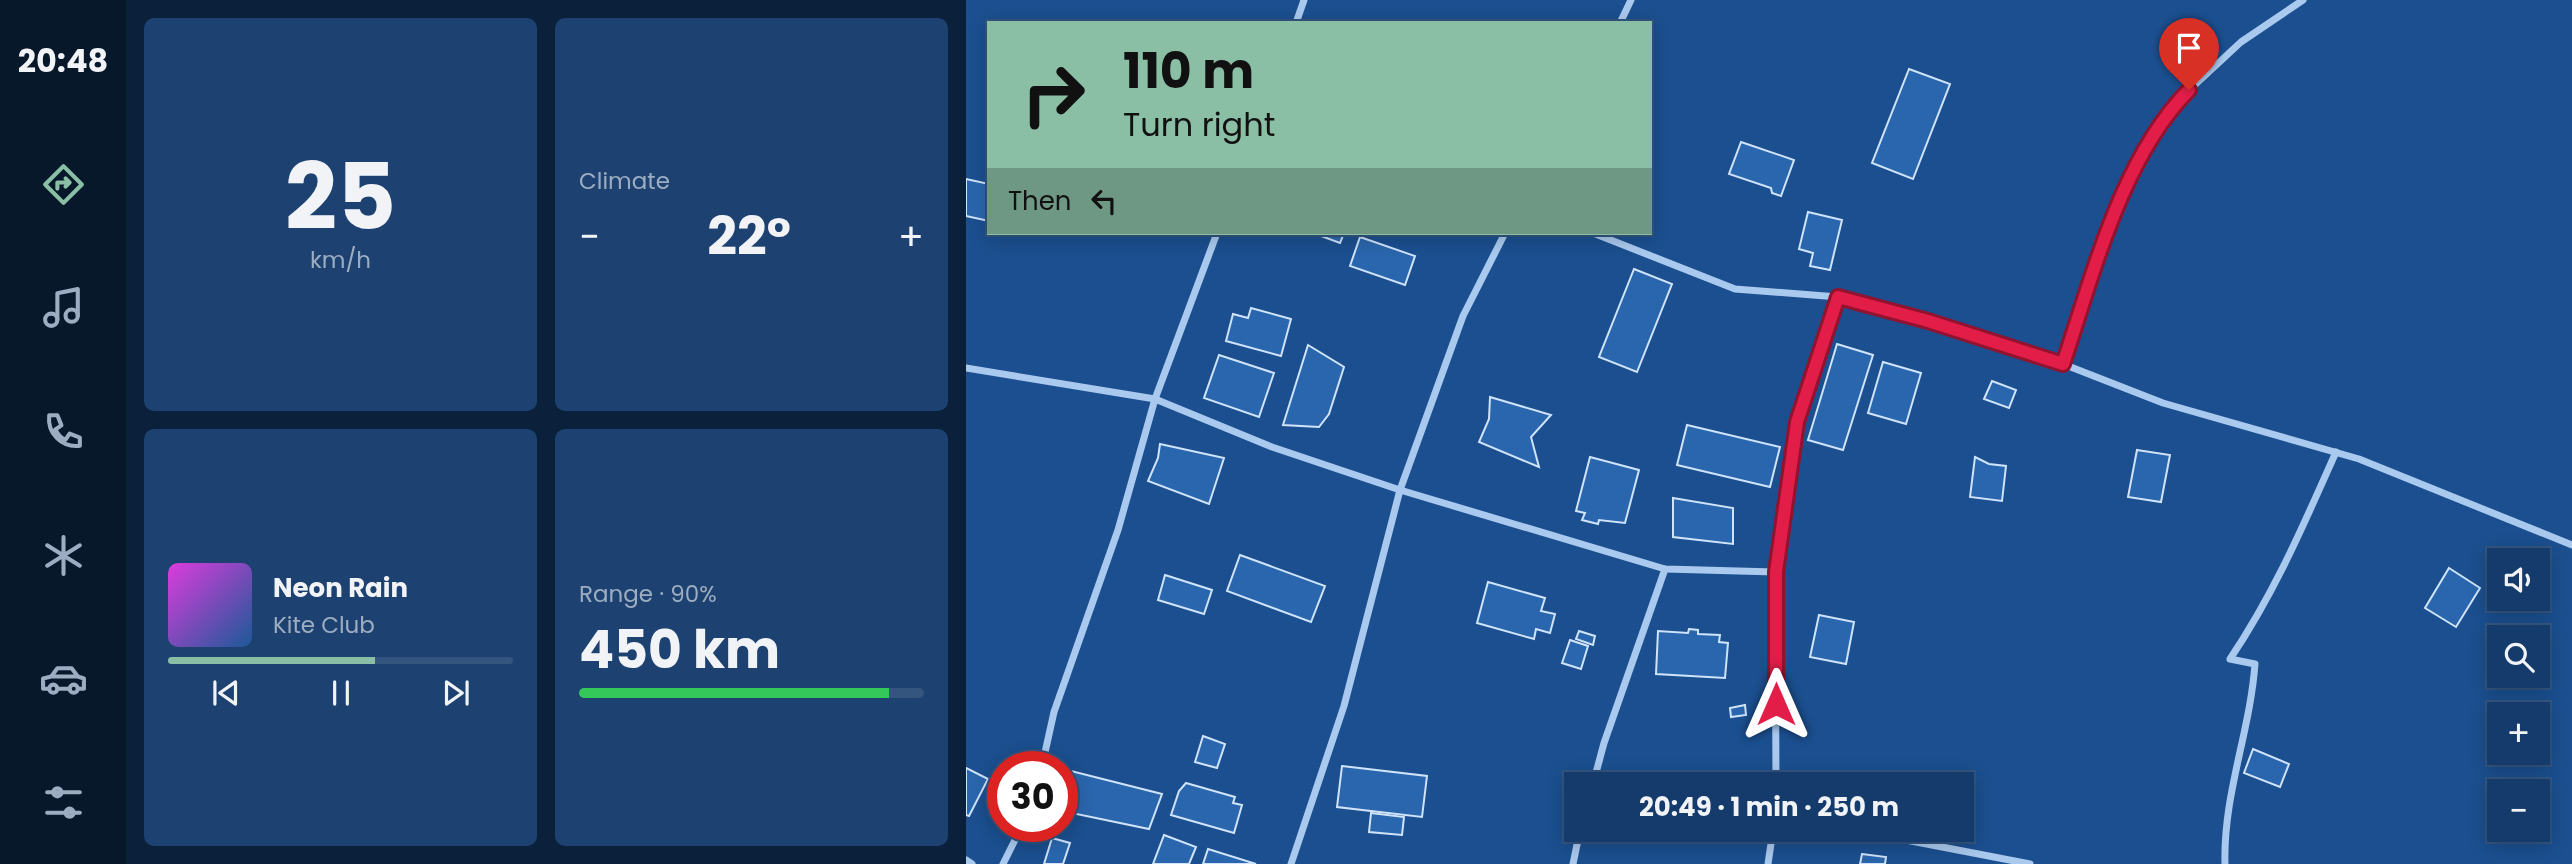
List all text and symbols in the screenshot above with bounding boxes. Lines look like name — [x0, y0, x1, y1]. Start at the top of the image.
pin — [2159, 18, 2219, 90]
icon: arrive — [2170, 29, 2208, 67]
text: 110 m — [1123, 37, 1254, 105]
text: 20:48 — [18, 38, 108, 83]
icon: right — [1008, 49, 1099, 140]
text: Turn right — [1123, 102, 1275, 147]
text: 25 — [285, 133, 396, 261]
icon: directions — [39, 160, 88, 209]
text: Climate — [579, 165, 670, 197]
icon: left — [1085, 182, 1123, 220]
text: Then — [1008, 183, 1071, 219]
text: 22° — [707, 200, 791, 273]
text: − — [579, 210, 600, 263]
text: + — [898, 210, 924, 263]
text: km/h — [310, 244, 371, 276]
icon: music — [39, 283, 88, 332]
icon: phone — [39, 407, 88, 456]
icon: climate — [39, 531, 88, 580]
map controls — [2487, 548, 2550, 842]
button: sound — [2487, 548, 2550, 611]
text: Neon Rain — [273, 570, 408, 606]
text: Range · 90% — [579, 578, 717, 610]
text: Kite Club — [273, 609, 375, 641]
text: 450 km — [579, 613, 780, 686]
button: search — [2487, 625, 2550, 688]
icon: car — [39, 654, 88, 703]
position arrow — [1739, 667, 1813, 741]
icon: previous — [207, 674, 245, 712]
icon: pause — [322, 674, 360, 712]
icon: next — [437, 674, 475, 712]
button: + — [2487, 702, 2550, 765]
speed limit sign: 30 — [987, 751, 1078, 842]
icon: filters — [39, 778, 88, 827]
button: − — [2487, 779, 2550, 842]
text: 20:49 · 1 min · 250 m — [1639, 789, 1899, 825]

